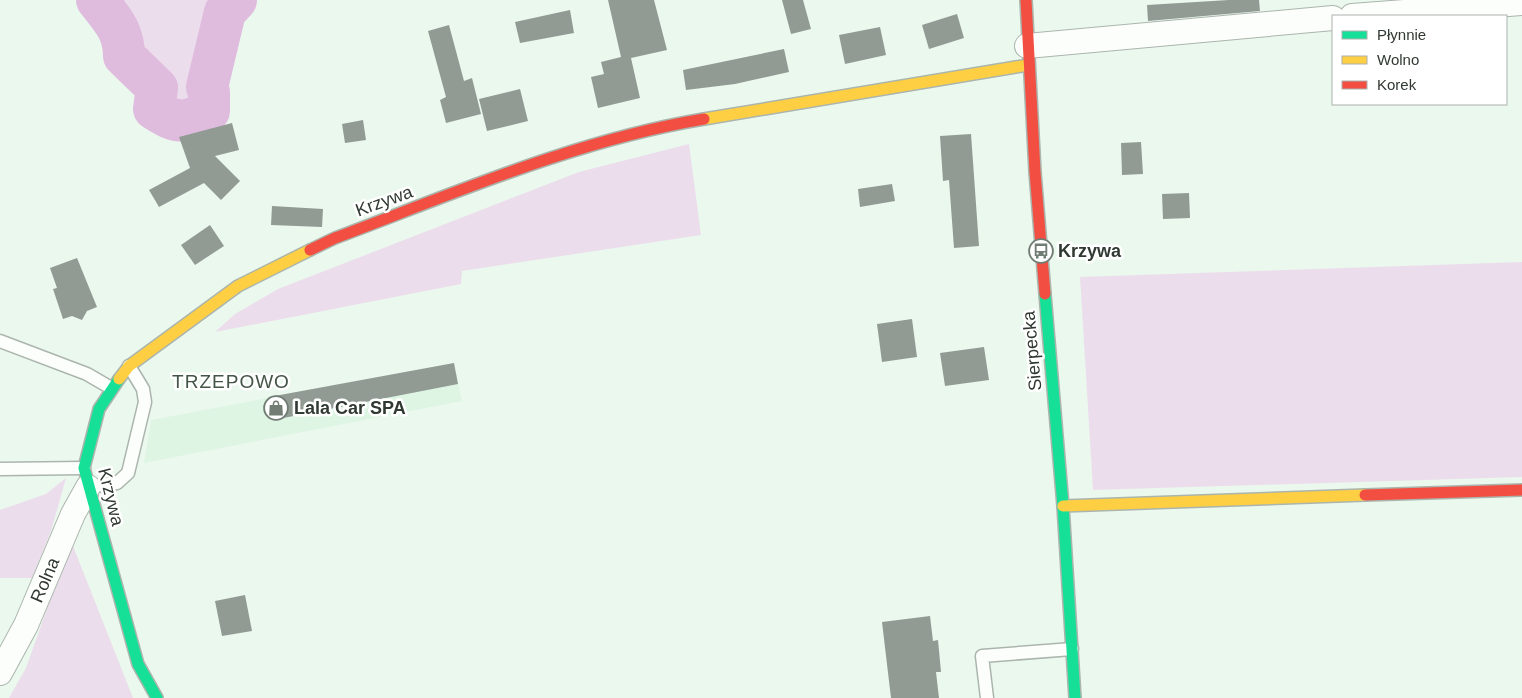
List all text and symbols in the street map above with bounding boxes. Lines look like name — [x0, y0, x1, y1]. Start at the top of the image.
legend — [1332, 15, 1507, 105]
text: Płynnie — [1377, 26, 1426, 43]
text: Wolno — [1377, 51, 1419, 68]
text: Korek — [1377, 76, 1417, 93]
street label: Krzywa — [353, 181, 416, 220]
bus stop icon: Krzywa — [1028, 238, 1054, 264]
place label: Krzywa — [1058, 241, 1122, 261]
street label: Sierpecka — [1018, 309, 1045, 392]
district label: TRZEPOWO — [172, 371, 290, 392]
shop icon: Lala Car SPA — [263, 395, 289, 421]
place label: Lala Car SPA — [294, 398, 406, 418]
street label: Krzywa — [94, 466, 128, 529]
street label: Rolna — [27, 554, 64, 606]

